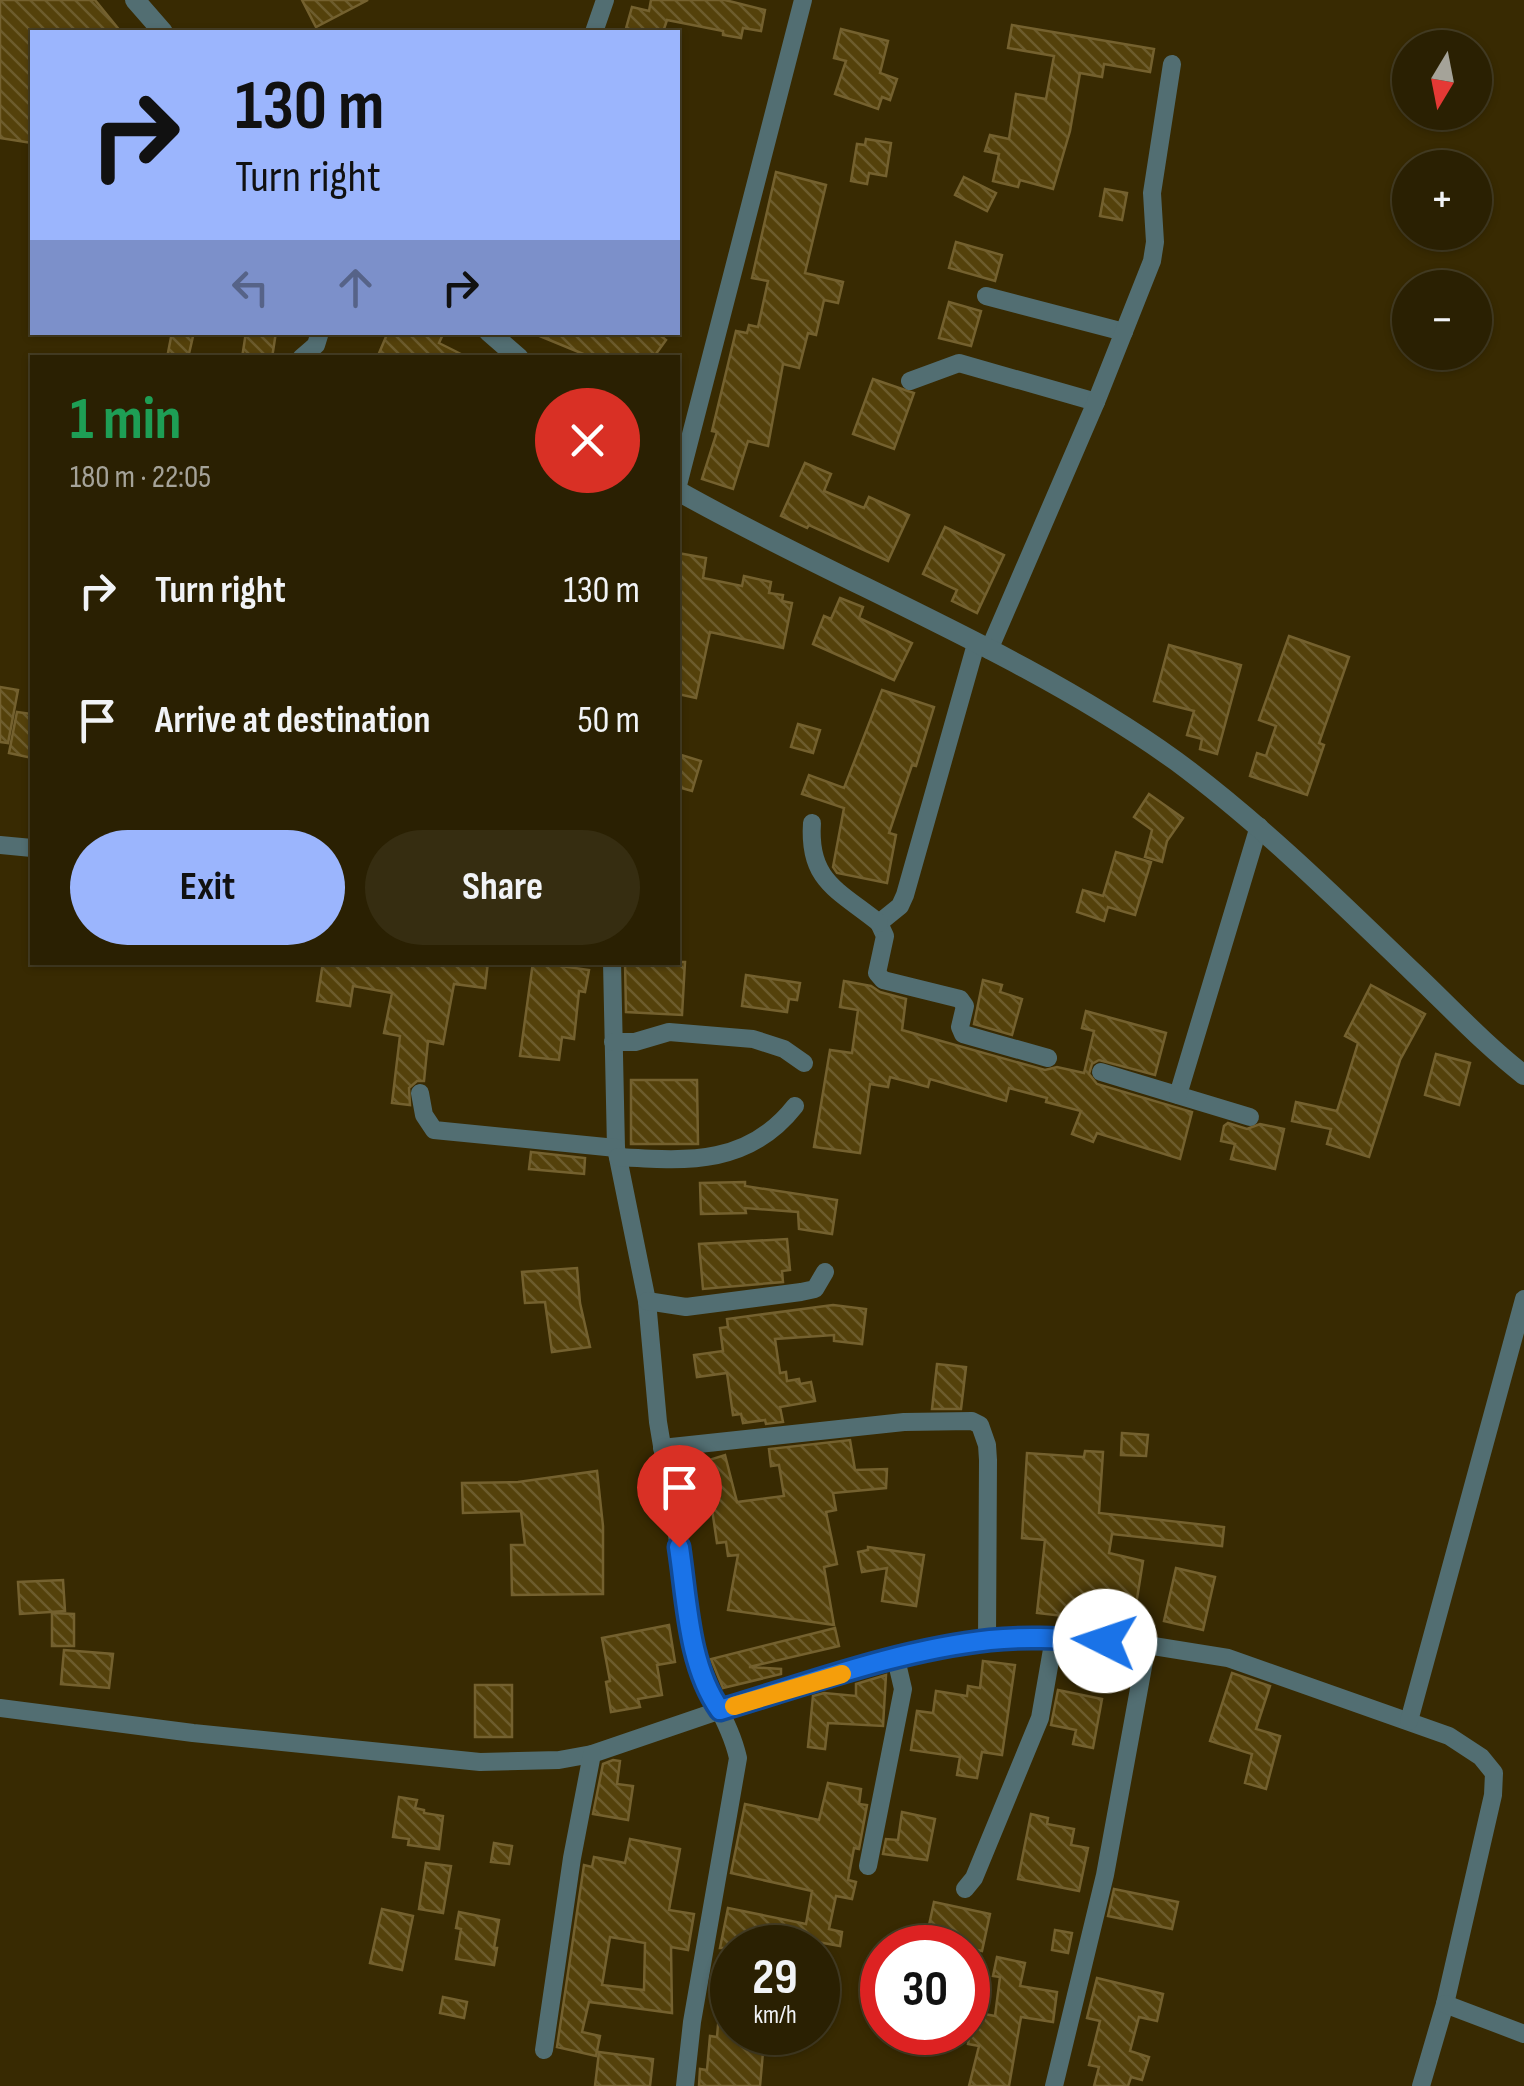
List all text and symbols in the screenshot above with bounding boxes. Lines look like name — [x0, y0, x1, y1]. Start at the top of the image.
north arrow — [1392, 30, 1492, 130]
map controls — [1392, 30, 1492, 370]
text: 130 m — [235, 65, 384, 149]
icon: right — [70, 70, 200, 200]
text: Turn right — [235, 150, 381, 205]
button: + — [1392, 150, 1492, 250]
icon: left — [223, 260, 278, 315]
icon: ahead — [328, 260, 383, 315]
icon: right — [433, 260, 488, 315]
button: − — [1392, 270, 1492, 370]
text: 1 min — [70, 384, 182, 456]
button: close — [535, 388, 640, 493]
text: 180 m · 22:05 — [70, 458, 211, 497]
icon: right — [70, 563, 125, 618]
text: Turn right — [155, 568, 286, 613]
text: 130 m — [563, 568, 640, 613]
icon: arrive — [70, 693, 125, 748]
text: Arrive at destination — [155, 698, 430, 743]
text: 50 m — [577, 698, 640, 743]
button: Exit — [70, 830, 345, 945]
button: Share — [365, 830, 640, 945]
pin — [637, 1445, 722, 1548]
icon: arrive — [652, 1460, 707, 1515]
position arrow — [1053, 1589, 1157, 1693]
speed limit sign: 30 — [860, 1925, 990, 2055]
text: 29 — [752, 1948, 798, 2008]
text: km/h — [753, 2000, 797, 2031]

